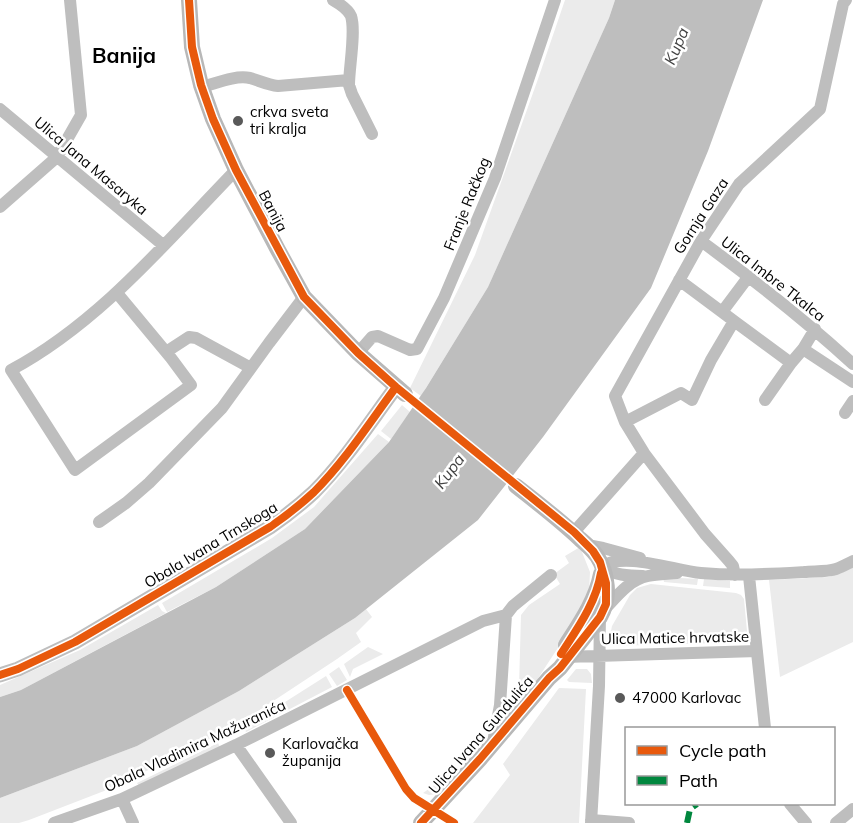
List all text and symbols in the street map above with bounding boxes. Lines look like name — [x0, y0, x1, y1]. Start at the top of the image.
water label: Kupa — [659, 24, 693, 68]
district label: Banija — [92, 42, 156, 68]
place label: crkva sveta tri kralja — [250, 102, 329, 138]
street label: Ulica Jana Masaryka — [31, 112, 152, 219]
marker: crkva sveta tri kralja — [231, 114, 245, 128]
street label: Franje Račkog — [439, 154, 494, 253]
street label: Gornja Gaza — [669, 174, 732, 257]
street label: Banija — [255, 187, 292, 235]
street label: Ulica Imbre Tkalca — [717, 232, 829, 325]
water label: Kupa — [429, 449, 469, 492]
street label: Obala Ivana Trnskoga — [141, 497, 281, 592]
street label: Ulica Matice hrvatske — [601, 627, 749, 648]
street label: Ulica Ivana Gundulića — [424, 672, 537, 798]
place label: 47000 Karlovac — [632, 688, 741, 707]
marker: 47000 Karlovac — [613, 691, 627, 705]
street label: Obala Vladimira Mažuranića — [101, 695, 289, 796]
legend — [625, 727, 835, 805]
place label: Karlovačka županija — [282, 734, 359, 770]
text: Cycle path — [679, 739, 766, 762]
marker: Karlovačka županija — [263, 746, 277, 760]
text: Path — [679, 769, 718, 792]

